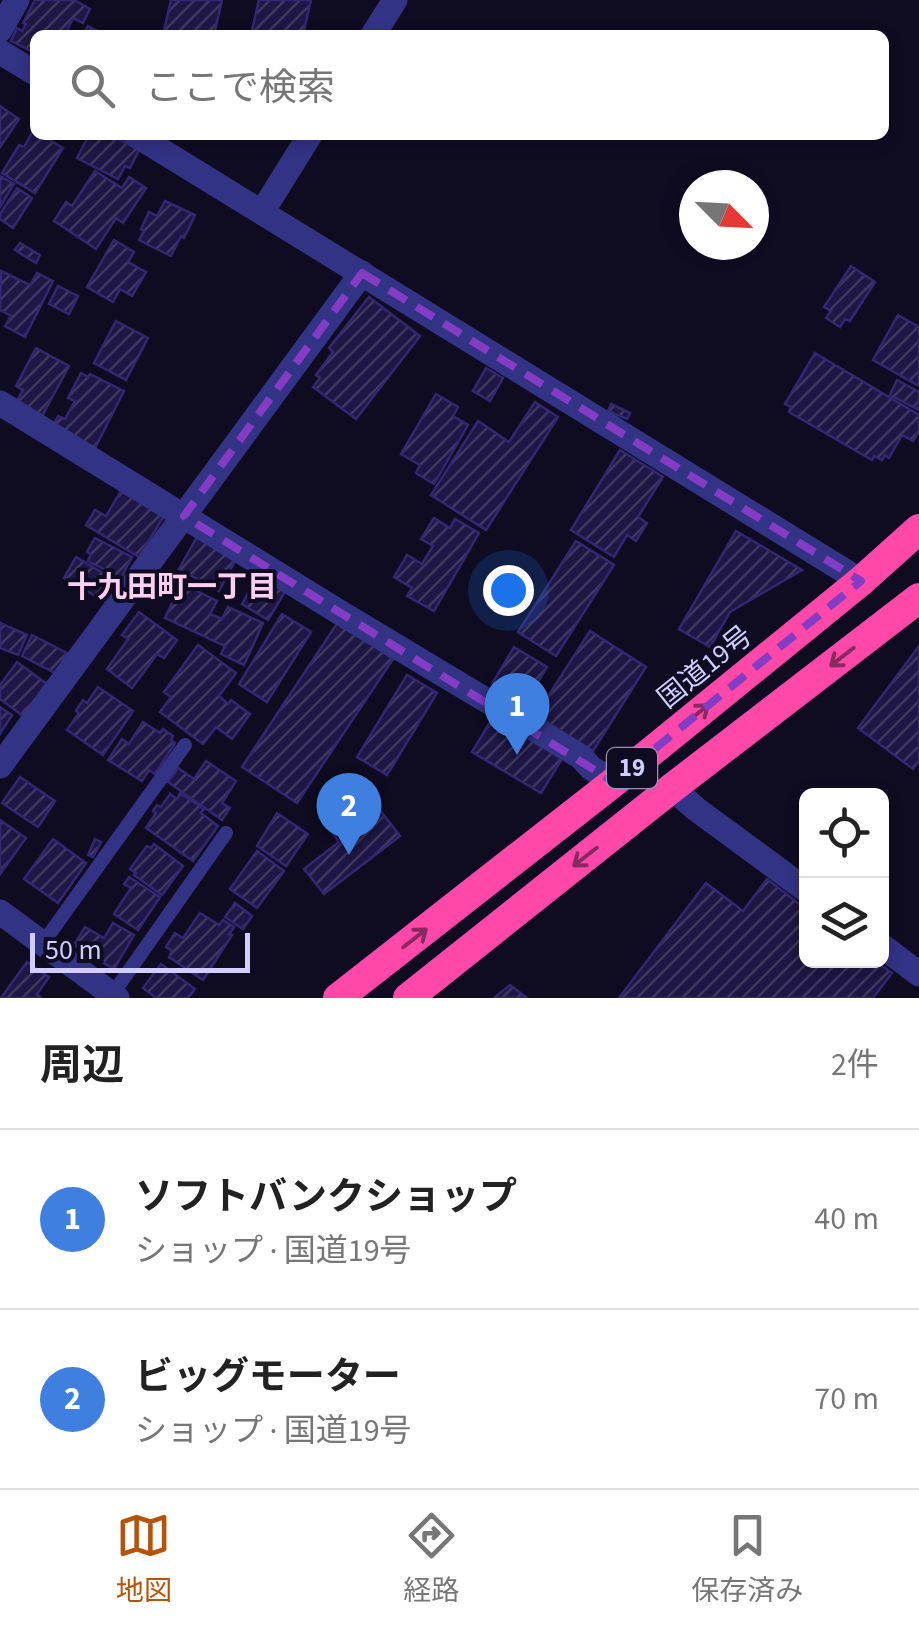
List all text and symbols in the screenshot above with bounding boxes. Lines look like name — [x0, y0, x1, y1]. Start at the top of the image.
search box — [30, 30, 889, 140]
icon: search — [65, 58, 120, 113]
text: ここで検索 — [145, 61, 335, 115]
north arrow — [679, 170, 769, 260]
your location — [483, 565, 534, 616]
district label: 十九田町一丁目 — [67, 566, 277, 609]
street label: 国道19号 — [649, 616, 761, 718]
one-way arrow — [829, 647, 856, 668]
pin: 1 — [484, 672, 550, 755]
one-way arrow — [684, 703, 710, 725]
road number: 19 — [607, 748, 657, 788]
pin: 2 — [316, 772, 382, 855]
map controls — [799, 788, 889, 968]
button: locate — [799, 788, 889, 878]
one-way arrow — [573, 846, 599, 868]
button: layers — [799, 878, 889, 968]
scale bar — [30, 928, 250, 973]
one-way arrow — [401, 928, 428, 949]
text: 50 m — [45, 930, 102, 970]
text: 周辺 — [40, 1036, 124, 1096]
text: 2件 — [831, 1042, 879, 1088]
text: ソフトバンクショップ — [135, 1170, 517, 1224]
text: 1 — [64, 1196, 81, 1242]
text: 40 m — [814, 1196, 879, 1242]
text: ショップ · 国道19号 — [135, 1228, 412, 1274]
text: ビッグモーター — [135, 1350, 401, 1404]
text: 2 — [64, 1376, 81, 1422]
text: 70 m — [814, 1376, 879, 1422]
text: ショップ · 国道19号 — [135, 1408, 412, 1454]
tab: 地図 — [116, 1508, 172, 1611]
tab: 経路 — [403, 1508, 459, 1611]
tab: 保存済み — [691, 1508, 803, 1611]

